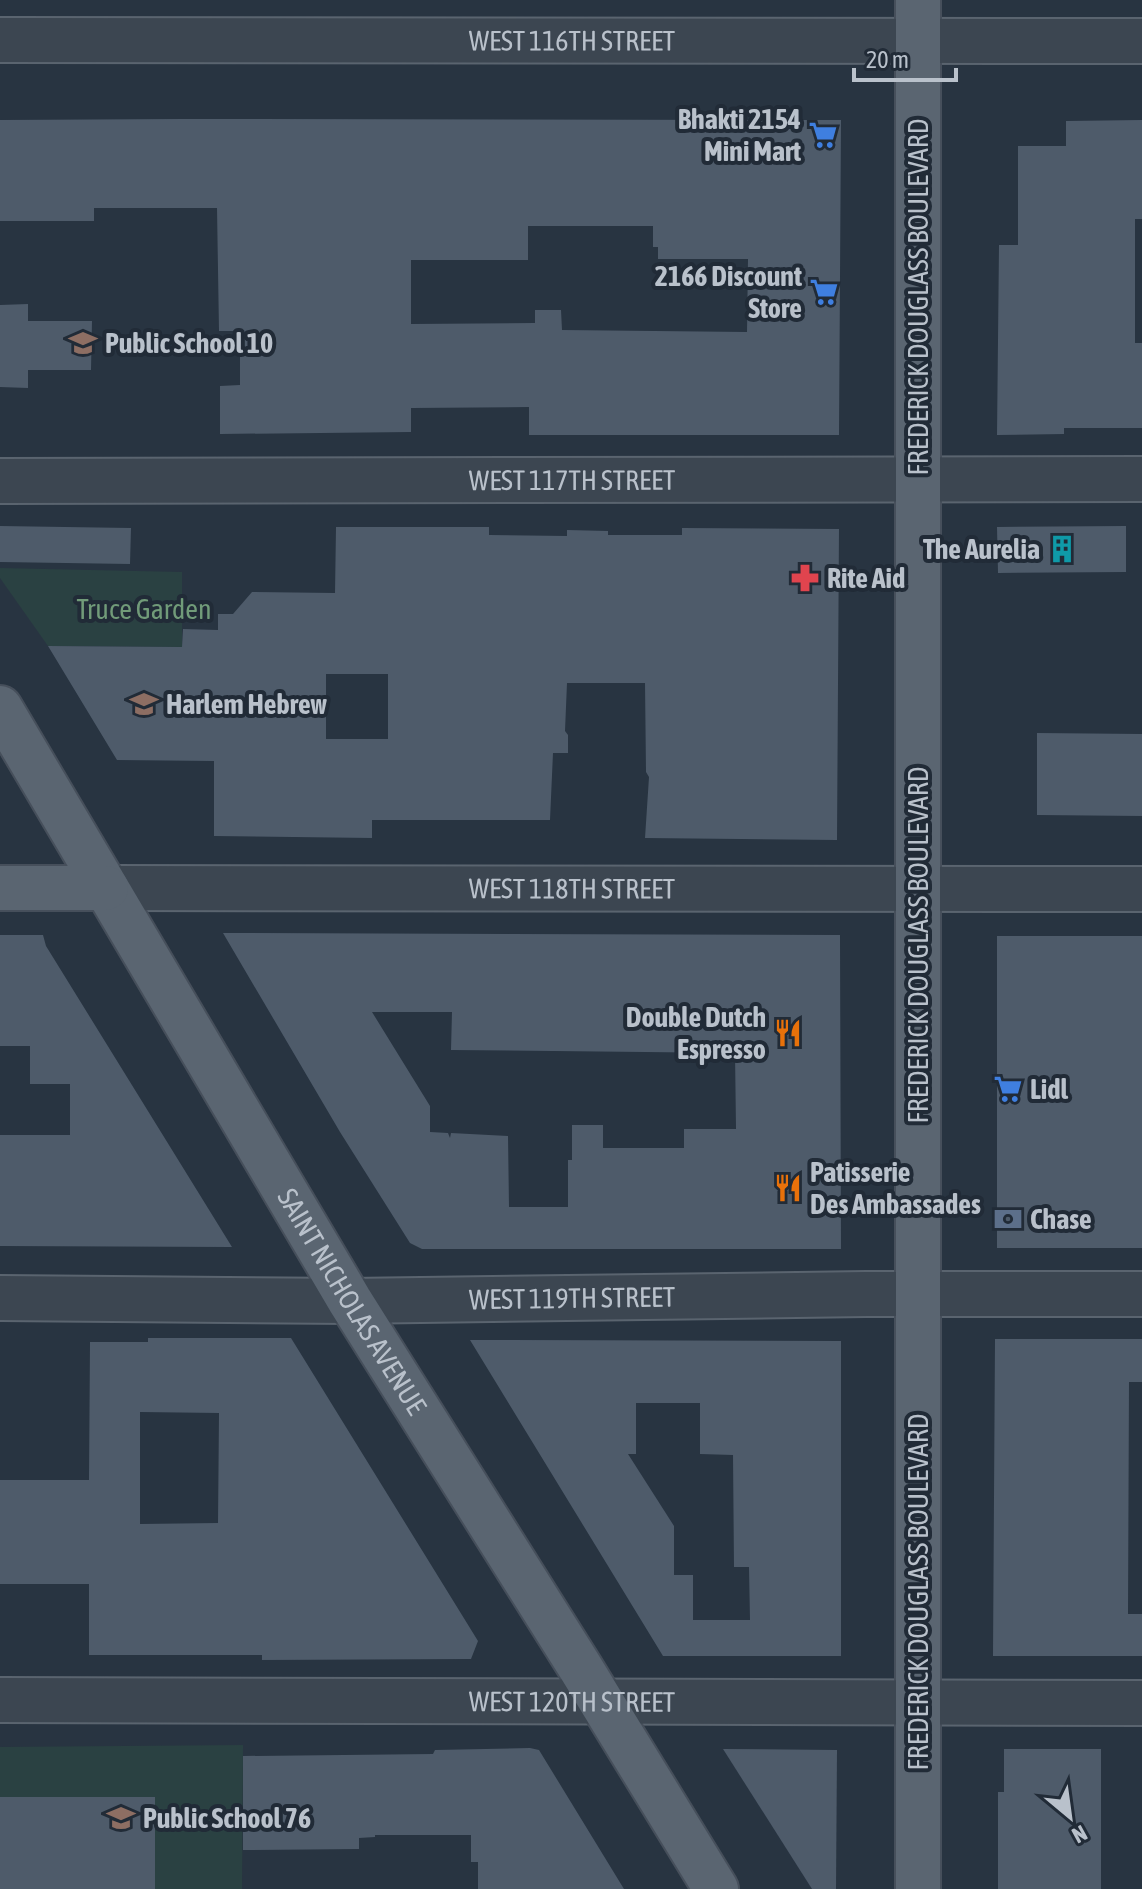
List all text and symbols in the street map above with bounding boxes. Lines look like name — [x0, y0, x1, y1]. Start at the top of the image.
street label: WEST 116TH STREET — [469, 24, 675, 57]
scale bar — [854, 32, 956, 82]
text: 20 m — [866, 46, 909, 73]
place label: Bhakti 2154 Mini Mart — [678, 103, 801, 167]
street label: FREDERICK DOUGLASS BOULEVARD — [902, 119, 934, 475]
supermarket icon: Bhakti 2154 Mini Mart — [808, 120, 838, 150]
place label: 2166 Discount Store — [655, 260, 802, 324]
supermarket icon: 2166 Discount Store — [809, 277, 839, 307]
place label: Public School 10 — [105, 327, 273, 359]
school or university icon: Public School 10 — [68, 328, 98, 358]
street label: WEST 117TH STREET — [469, 464, 675, 496]
place label: The Aurelia — [923, 533, 1040, 565]
building icon: The Aurelia — [1047, 534, 1077, 564]
place label: Rite Aid — [827, 562, 905, 594]
pharmacy icon: Rite Aid — [790, 563, 820, 593]
park label: Truce Garden — [77, 593, 212, 625]
place label: Harlem Hebrew — [166, 688, 327, 720]
school or university icon: Harlem Hebrew — [129, 689, 159, 719]
street label: FREDERICK DOUGLASS BOULEVARD — [902, 767, 934, 1123]
street label: WEST 118TH STREET — [469, 872, 675, 905]
place label: Double Dutch Espresso — [626, 1001, 766, 1065]
restaurant icon: Double Dutch Espresso — [773, 1018, 803, 1048]
place label: Lidl — [1030, 1073, 1069, 1105]
supermarket icon: Lidl — [993, 1074, 1023, 1104]
place label: Patisserie Des Ambassades — [810, 1156, 981, 1220]
restaurant icon: Patisserie Des Ambassades — [773, 1173, 803, 1203]
street label: SAINT NICHOLAS AVENUE — [271, 1183, 433, 1420]
place label: Chase — [1030, 1203, 1092, 1235]
bank icon: Chase — [993, 1204, 1023, 1234]
street label: WEST 119TH STREET — [469, 1281, 675, 1315]
street label: FREDERICK DOUGLASS BOULEVARD — [902, 1414, 934, 1770]
street label: WEST 120TH STREET — [469, 1685, 675, 1718]
north arrow — [1030, 1777, 1110, 1857]
place label: Public School 76 — [143, 1802, 311, 1834]
school or university icon: Public School 76 — [106, 1803, 136, 1833]
text: N — [1068, 1820, 1092, 1849]

